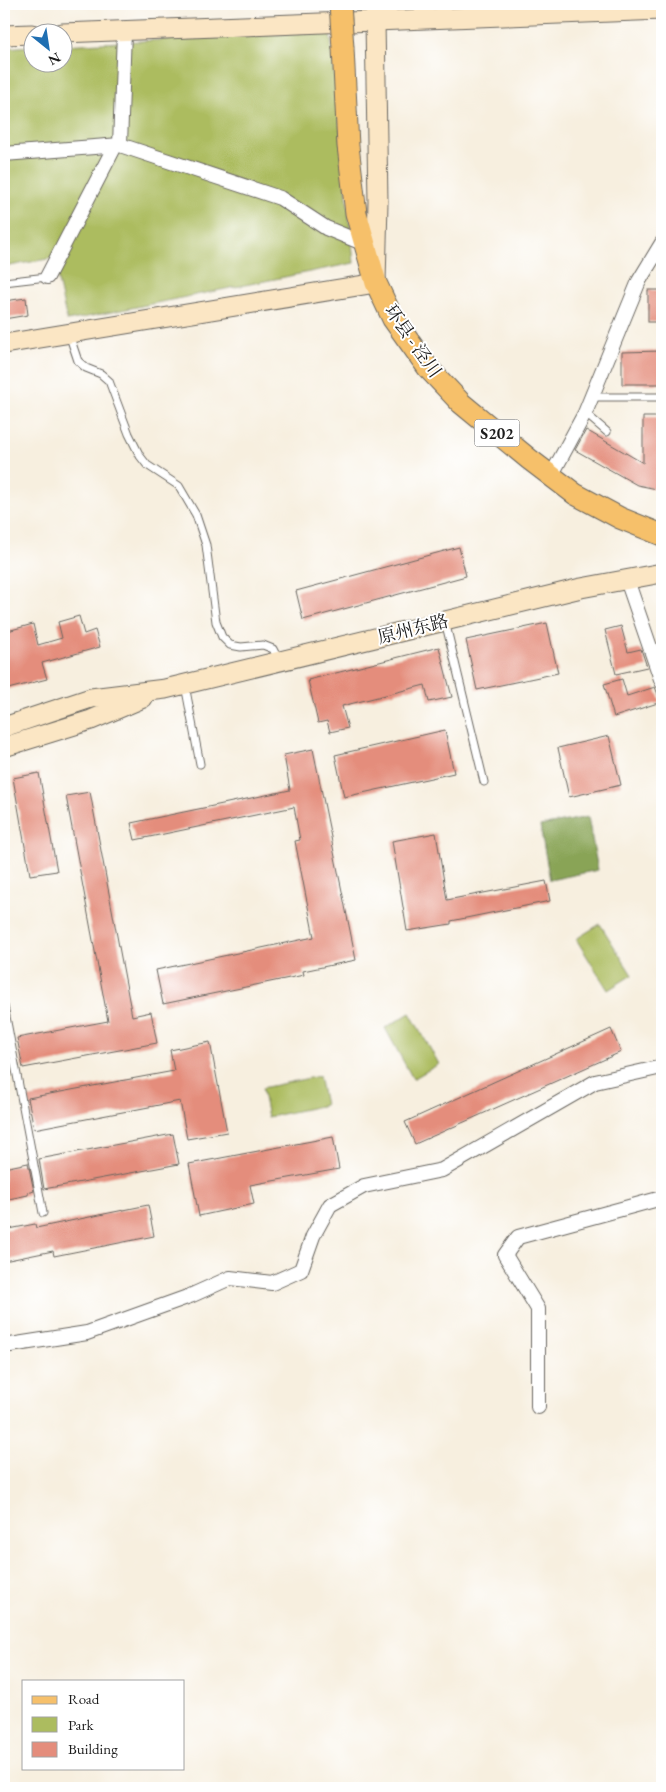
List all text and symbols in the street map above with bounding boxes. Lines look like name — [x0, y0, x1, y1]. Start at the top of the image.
north arrow — [22, 22, 72, 72]
text: N — [45, 49, 64, 70]
street label: 环县 - 泾川 — [380, 300, 447, 382]
road number: S202 — [474, 419, 520, 446]
street label: 原州东路 — [375, 609, 451, 648]
legend — [22, 1680, 185, 1770]
text: Road — [68, 1689, 100, 1708]
text: Park — [68, 1715, 95, 1734]
text: Building — [68, 1739, 118, 1758]

